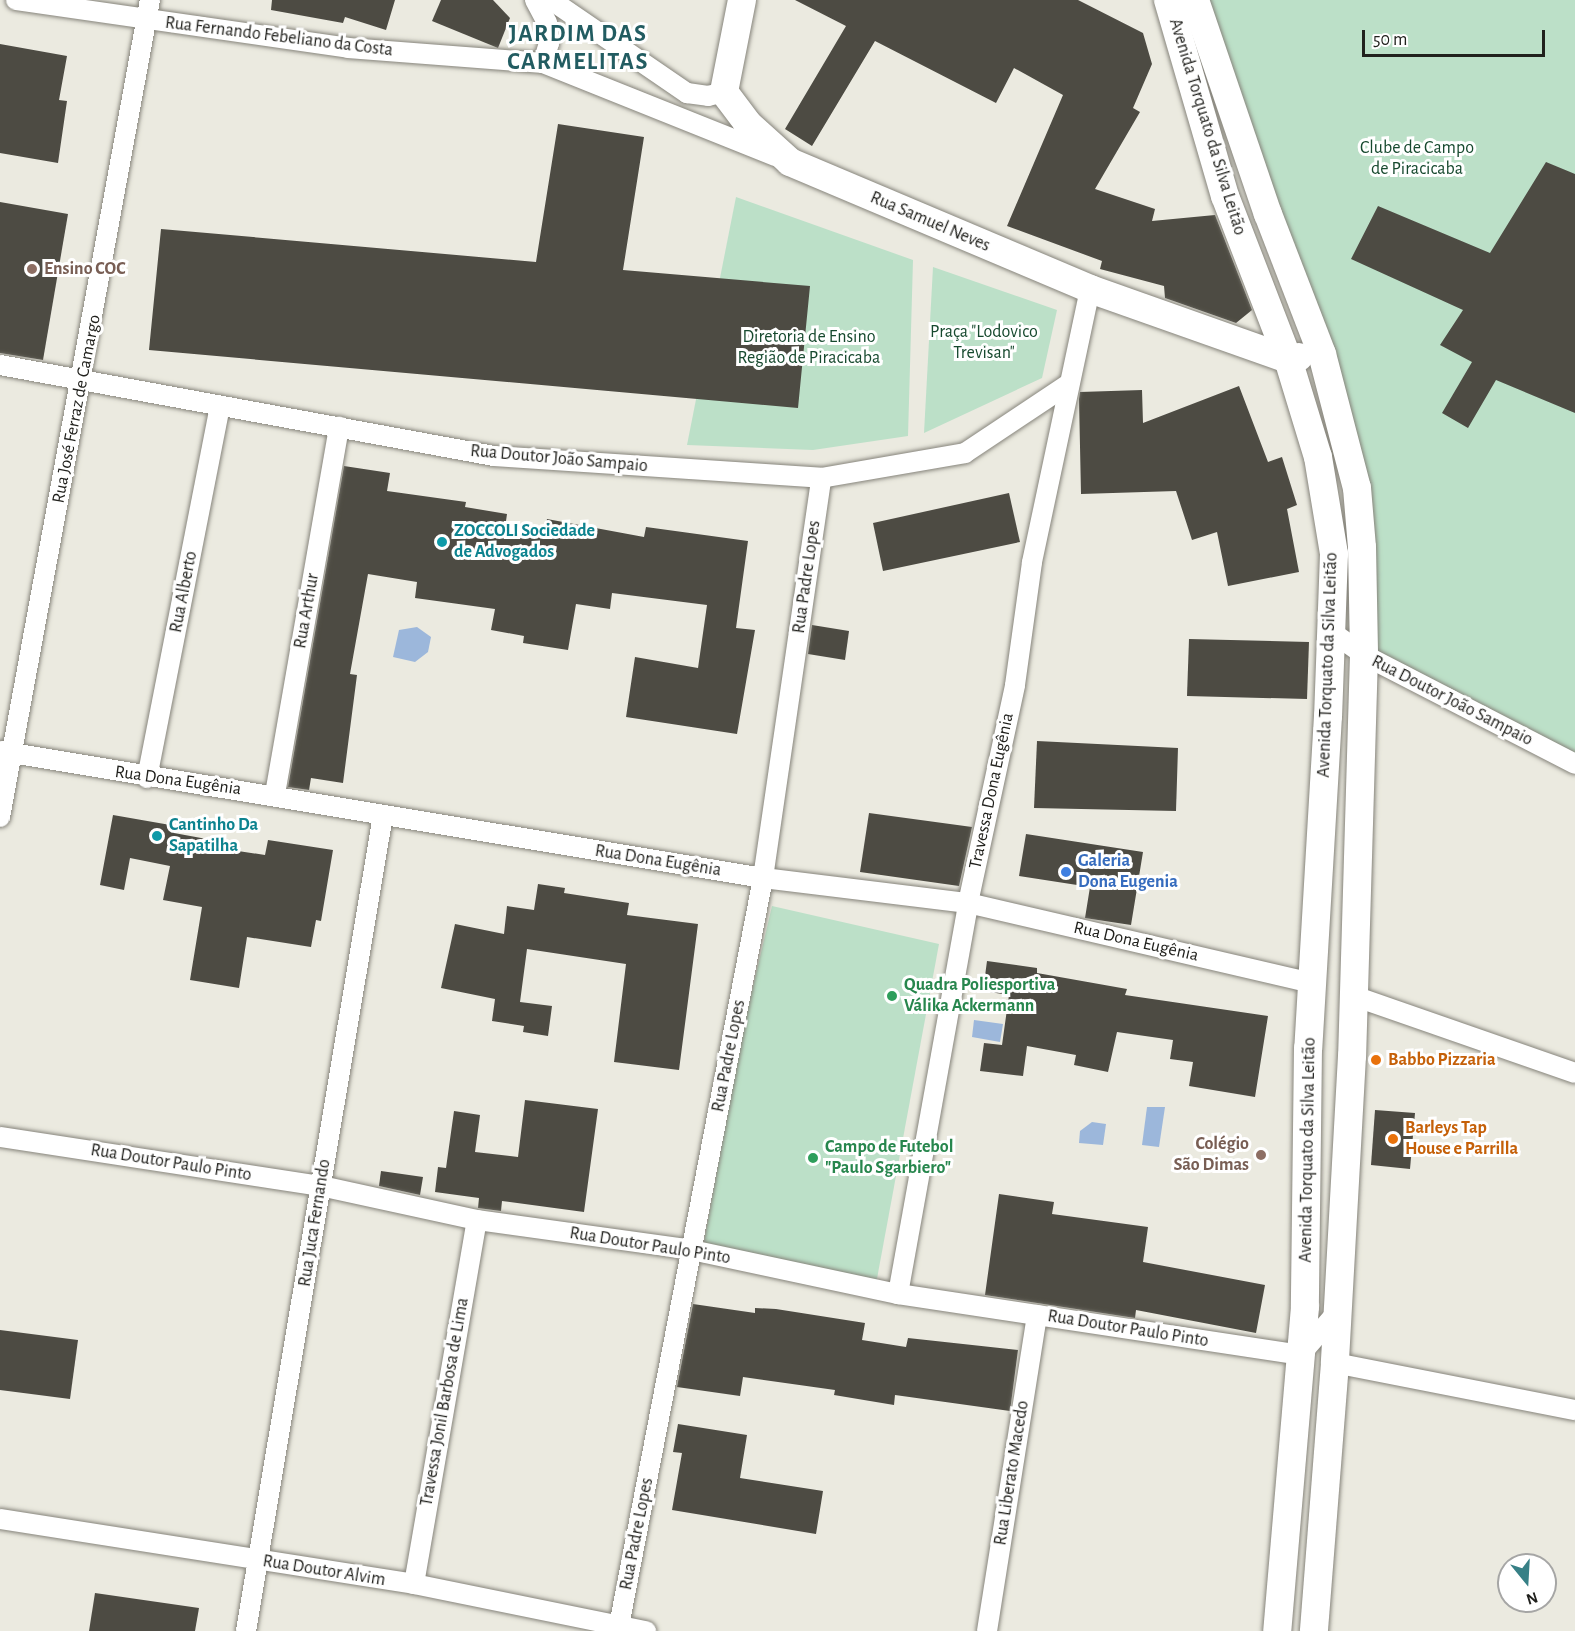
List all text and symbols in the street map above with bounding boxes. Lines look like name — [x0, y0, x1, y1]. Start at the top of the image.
street label: Rua Fernando Febeliano da Costa — [164, 12, 394, 62]
street label: Avenida Torquato da Silva Leitão — [1164, 16, 1250, 238]
scale bar — [1365, 18, 1548, 56]
district label: JARDIM DAS CARMELITAS — [507, 21, 649, 77]
text: 50 m — [1373, 31, 1407, 49]
park label: Clube de Campo de Piracicaba — [1360, 138, 1474, 180]
street label: Rua Samuel Neves — [867, 187, 993, 257]
place label: Ensino COC — [44, 258, 125, 280]
marker: Ensino COC — [25, 262, 39, 276]
street label: Rua José Ferraz de Camargo — [48, 313, 106, 505]
park label: Praça "Lodovico Trevisan" — [930, 322, 1038, 364]
park label: Diretoria de Ensino Região de Piracicaba — [738, 327, 880, 370]
street label: Rua Doutor João Sampaio — [469, 440, 649, 478]
street label: Rua Padre Lopes — [788, 519, 826, 635]
place label: ZOCCOLI Sociedade de Advogados — [454, 521, 595, 564]
marker: ZOCCOLI Sociedade de Advogados — [435, 535, 449, 549]
street label: Rua Alberto — [166, 549, 202, 635]
street label: Avenida Torquato da Silva Leitão — [1313, 552, 1343, 778]
street label: Rua Arthur — [290, 572, 324, 650]
street label: Rua Doutor João Sampaio — [1368, 651, 1536, 751]
street label: Travessa Dona Eugênia — [965, 711, 1019, 871]
street label: Rua Dona Eugênia — [113, 761, 243, 801]
place label: Cantinho Da Sapatilha — [169, 815, 258, 858]
marker: Cantinho Da Sapatilha — [150, 829, 164, 843]
street label: Rua Dona Eugênia — [593, 840, 723, 882]
place label: Galeria Dona Eugenia — [1078, 851, 1178, 894]
marker: Galeria Dona Eugenia — [1059, 865, 1073, 879]
street label: Rua Dona Eugênia — [1071, 917, 1201, 967]
place label: Quadra Poliesportiva Válika Ackermann — [904, 975, 1055, 1018]
marker: Quadra Poliesportiva Válika Ackermann — [885, 989, 899, 1003]
street label: Rua Padre Lopes — [708, 998, 750, 1114]
street label: Avenida Torquato da Silva Leitão — [1295, 1037, 1321, 1263]
place label: Babbo Pizzaria — [1388, 1049, 1496, 1071]
marker: Babbo Pizzaria — [1369, 1053, 1383, 1067]
place label: Barleys Tap House e Parrilla — [1405, 1118, 1518, 1160]
marker: Barleys Tap House e Parrilla — [1386, 1132, 1400, 1146]
place label: Colégio São Dimas — [1173, 1134, 1249, 1176]
place label: Campo de Futebol "Paulo Sgarbiero" — [825, 1137, 953, 1180]
street label: Rua Doutor Paulo Pinto — [89, 1140, 253, 1186]
marker: Colégio São Dimas — [1254, 1148, 1268, 1162]
marker: Campo de Futebol "Paulo Sgarbiero" — [806, 1151, 820, 1165]
street label: Rua Juca Fernando — [294, 1158, 336, 1288]
street label: Rua Doutor Paulo Pinto — [568, 1223, 732, 1269]
street label: Travessa Jonil Barbosa de Lima — [416, 1296, 474, 1508]
street label: Rua Doutor Paulo Pinto — [1046, 1306, 1210, 1352]
street label: Rua Liberato Macedo — [990, 1399, 1034, 1547]
street label: Rua Padre Lopes — [616, 1476, 658, 1592]
street label: Rua Doutor Alvim — [261, 1551, 387, 1591]
north arrow — [1497, 1553, 1557, 1613]
text: N — [1524, 1589, 1540, 1608]

